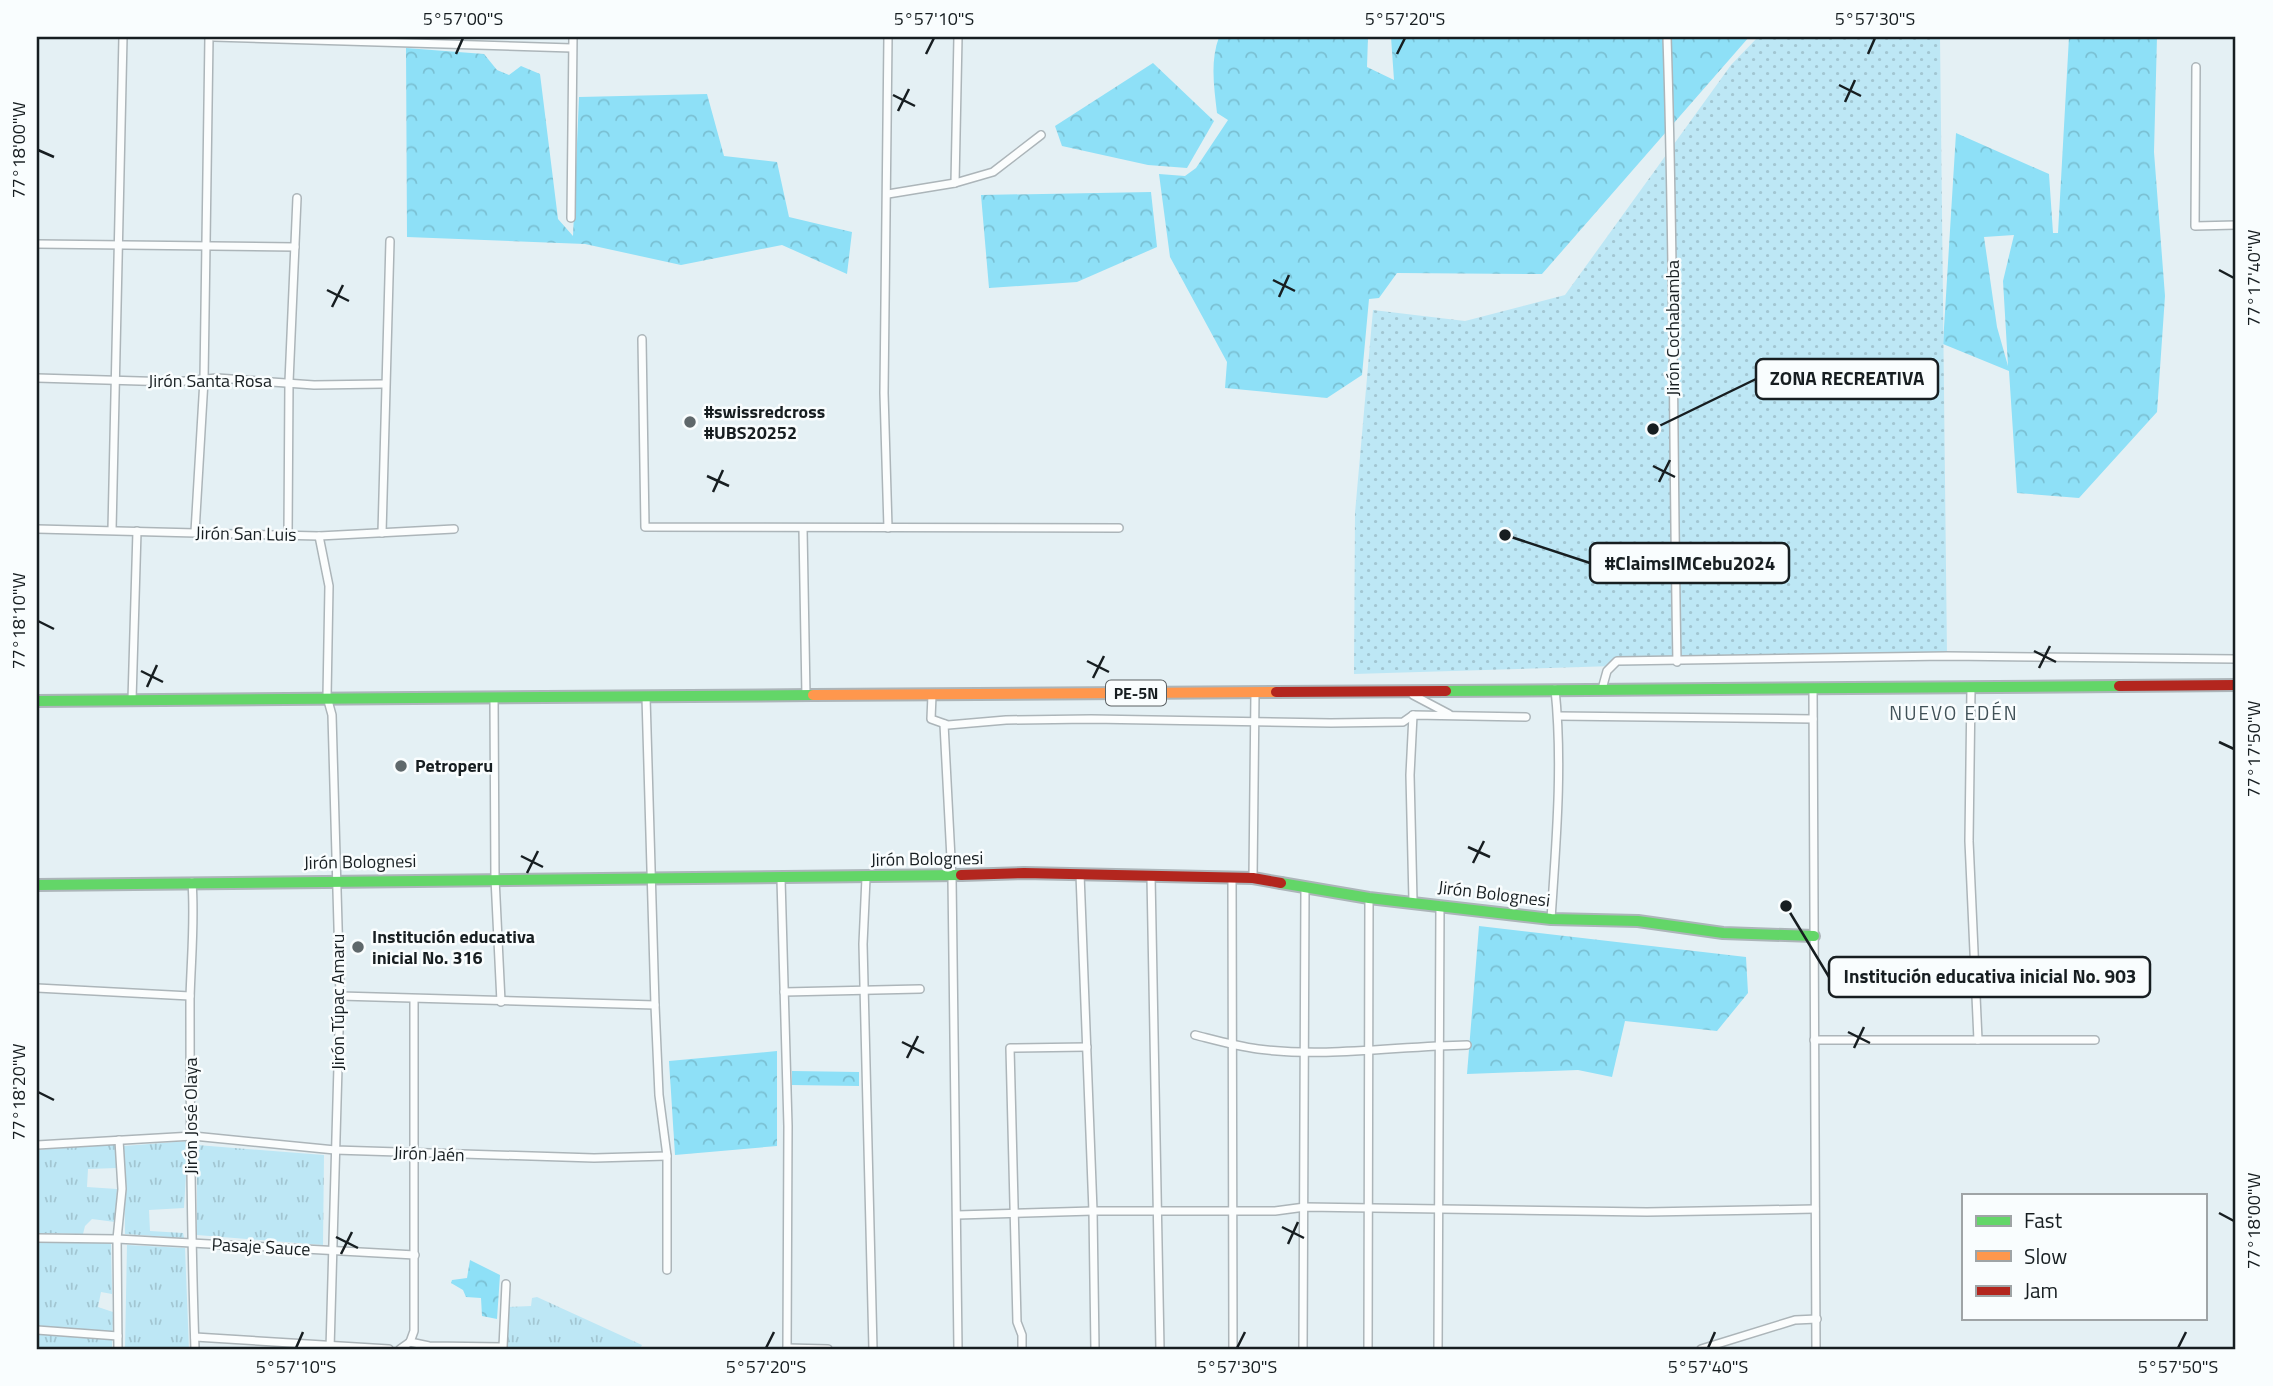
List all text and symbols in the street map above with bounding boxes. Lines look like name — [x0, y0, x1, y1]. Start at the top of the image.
text: 5°57'00"S — [423, 5, 503, 32]
text: 5°57'10"S — [894, 5, 974, 32]
text: 5°57'20"S — [1365, 5, 1445, 32]
text: 5°57'30"S — [1835, 5, 1915, 32]
text: 77°18'00"W — [5, 101, 32, 198]
text: 77°17'40"W — [2240, 229, 2267, 326]
street label: Jirón Cochabamba — [1659, 260, 1686, 396]
callout: ZONA RECREATIVA — [1756, 359, 1938, 399]
text: ZONA RECREATIVA — [1770, 363, 1925, 392]
street label: Jirón Santa Rosa — [148, 367, 272, 394]
place label: #swissredcross #UBS20252 — [704, 398, 825, 446]
marker: #swissredcross #UBS20252 — [682, 414, 698, 430]
street label: Jirón San Luis — [195, 519, 297, 548]
callout: #ClaimsIMCebu2024 — [1590, 543, 1789, 583]
text: #ClaimsIMCebu2024 — [1605, 548, 1775, 577]
text: 77°18'10"W — [5, 572, 32, 669]
road number: PE-5N — [1106, 680, 1166, 706]
district label: NUEVO EDÉN — [1889, 698, 2019, 727]
text: 77°17'50"W — [2240, 700, 2267, 797]
place label: Petroperu — [415, 752, 493, 779]
marker: Petroperu — [393, 758, 409, 774]
street label: Jirón Bolognesi — [870, 844, 984, 873]
street label: Jirón Bolognesi — [303, 847, 417, 876]
street label: Jirón Bolognesi — [1436, 873, 1552, 914]
place label: Institución educativa inicial No. 316 — [372, 923, 535, 971]
street label: Jirón Túpac Amaru — [324, 934, 351, 1070]
marker: Institución educativa inicial No. 316 — [350, 939, 366, 955]
callout: Institución educativa inicial No. 903 — [1829, 957, 2150, 997]
text: Institución educativa inicial No. 903 — [1843, 961, 2137, 990]
text: 77°18'20"W — [5, 1043, 32, 1140]
street label: Jirón José Olaya — [177, 1058, 204, 1174]
street label: Jirón Jaén — [393, 1139, 465, 1168]
text: 77°18'00"W — [2240, 1172, 2267, 1269]
legend — [1962, 1194, 2206, 1320]
text: Fast — [2024, 1204, 2063, 1236]
street label: Pasaje Sauce — [211, 1230, 311, 1263]
text: Slow — [2024, 1240, 2067, 1272]
text: Jam — [2024, 1274, 2058, 1306]
text: 5°57'10"S — [256, 1353, 336, 1380]
text: 5°57'20"S — [726, 1353, 806, 1380]
text: 5°57'30"S — [1197, 1353, 1277, 1380]
text: 5°57'40"S — [1668, 1353, 1748, 1380]
text: 5°57'50"S — [2138, 1353, 2218, 1380]

